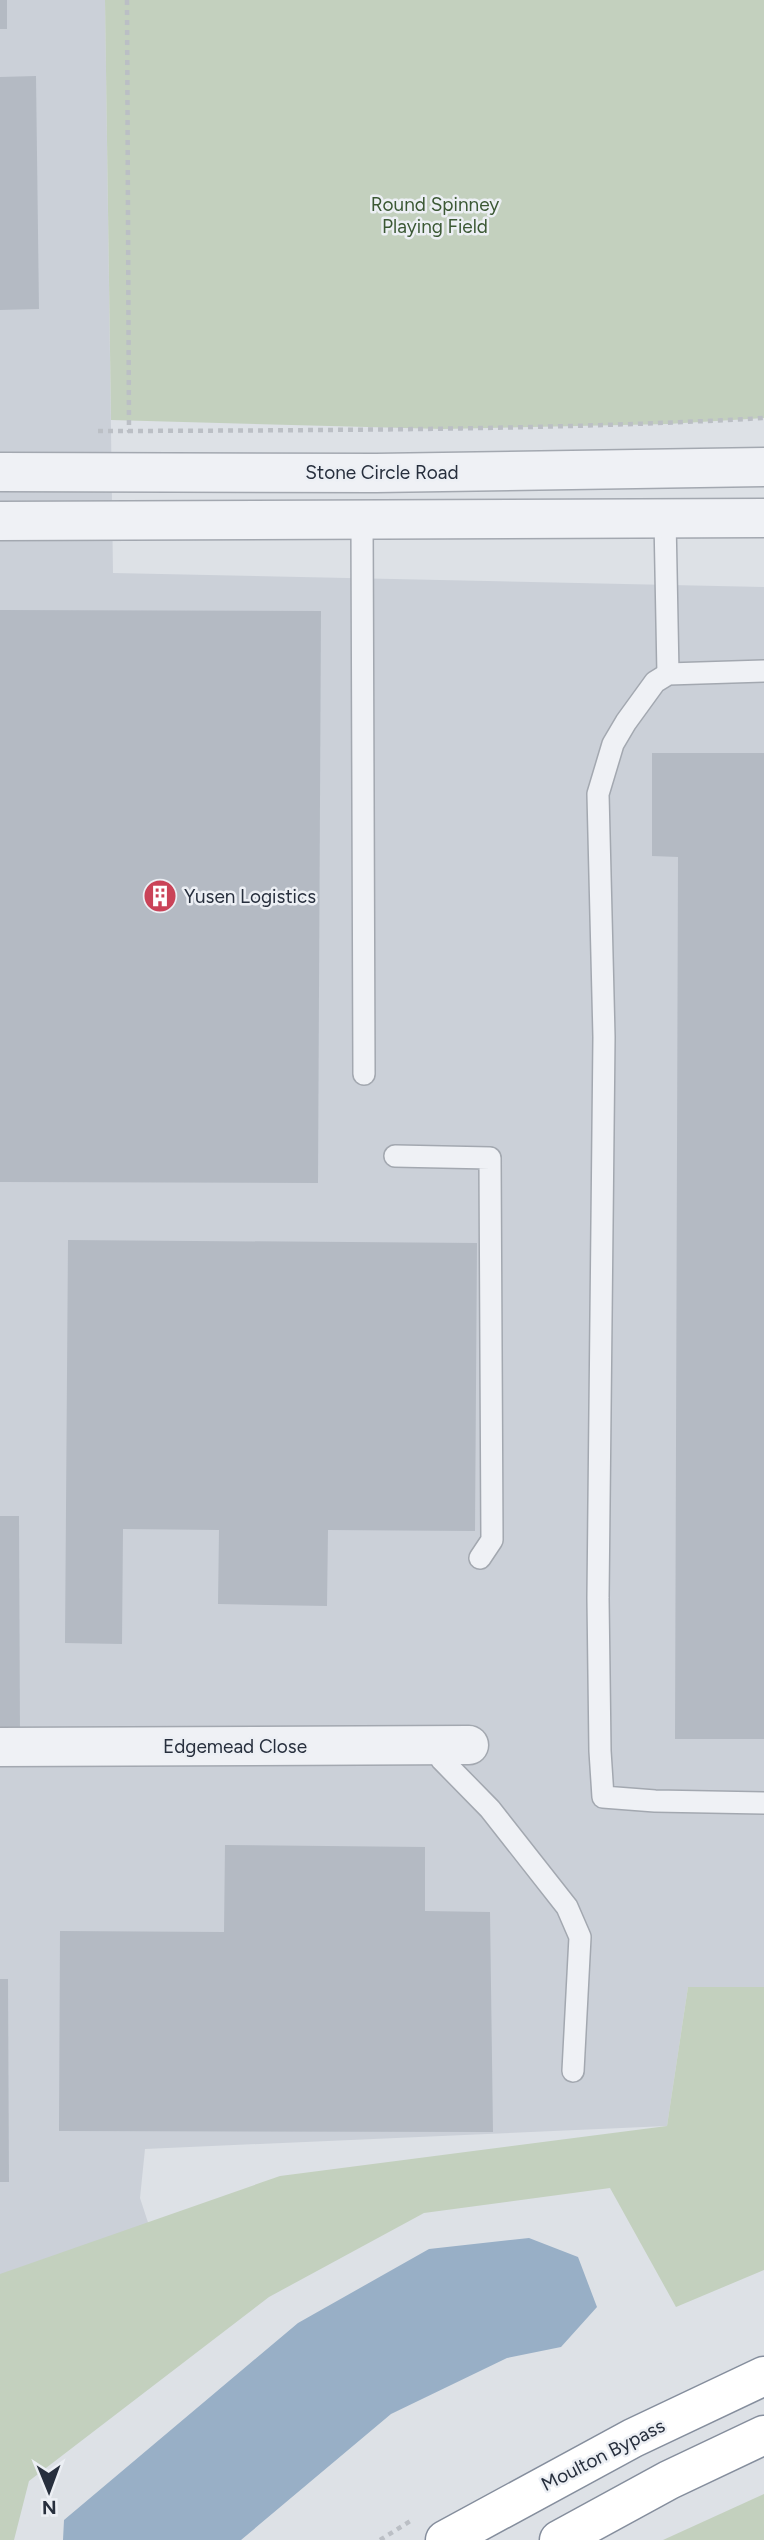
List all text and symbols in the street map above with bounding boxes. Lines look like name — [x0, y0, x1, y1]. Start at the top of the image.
park label: Round Spinney Playing Field — [371, 193, 499, 238]
street label: Stone Circle Road — [305, 461, 459, 484]
building icon: Yusen Logistics — [141, 877, 179, 915]
place label: Yusen Logistics — [184, 885, 316, 908]
street label: Edgemead Close — [163, 1735, 307, 1758]
street label: Moulton Bypass — [537, 2414, 669, 2496]
north arrow — [14, 2456, 84, 2526]
text: N — [42, 2496, 57, 2519]

